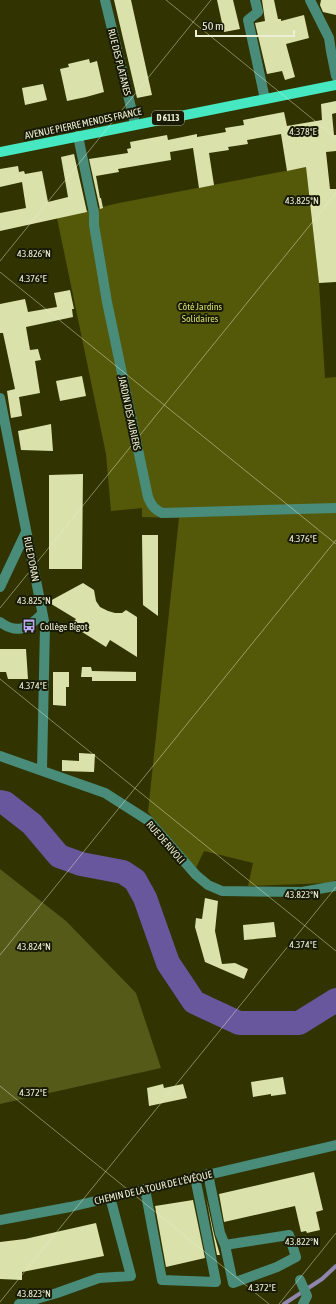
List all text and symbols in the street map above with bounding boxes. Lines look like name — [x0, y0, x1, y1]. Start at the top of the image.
scale bar — [196, 12, 294, 38]
text: 50 m — [202, 19, 224, 33]
street label: RUE DES PLATANES — [106, 28, 133, 97]
street label: AVENUE PIERRE MENDES FRANCE — [24, 106, 143, 141]
road number: D 6113 — [152, 111, 184, 125]
text: 4.378°E — [289, 126, 318, 137]
text: 43.825°N — [285, 195, 319, 206]
text: 43.826°N — [17, 248, 51, 259]
text: 4.376°E — [19, 273, 48, 284]
park label: Côté Jardins Solidaires — [178, 301, 223, 324]
street label: JARDIN DES AURIERS — [116, 375, 143, 451]
text: 4.376°E — [289, 533, 318, 544]
street label: RUE D'ORAN — [22, 536, 41, 583]
text: 43.825°N — [17, 595, 51, 606]
bus stop icon: Collège Bigot — [21, 618, 37, 634]
place label: Collège Bigot — [40, 621, 88, 632]
text: 4.374°E — [19, 680, 48, 691]
street label: RUE DE RIVOLI — [144, 819, 187, 866]
text: 43.823°N — [285, 889, 319, 900]
text: 4.374°E — [289, 939, 318, 950]
text: 43.824°N — [17, 941, 51, 952]
text: 4.372°E — [19, 1087, 48, 1098]
street label: CHEMIN DE LA TOUR DE L'ÉVÊQUE — [93, 1168, 214, 1206]
text: 43.822°N — [285, 1236, 319, 1247]
text: 4.372°E — [248, 1282, 277, 1293]
text: 43.823°N — [17, 1288, 51, 1299]

